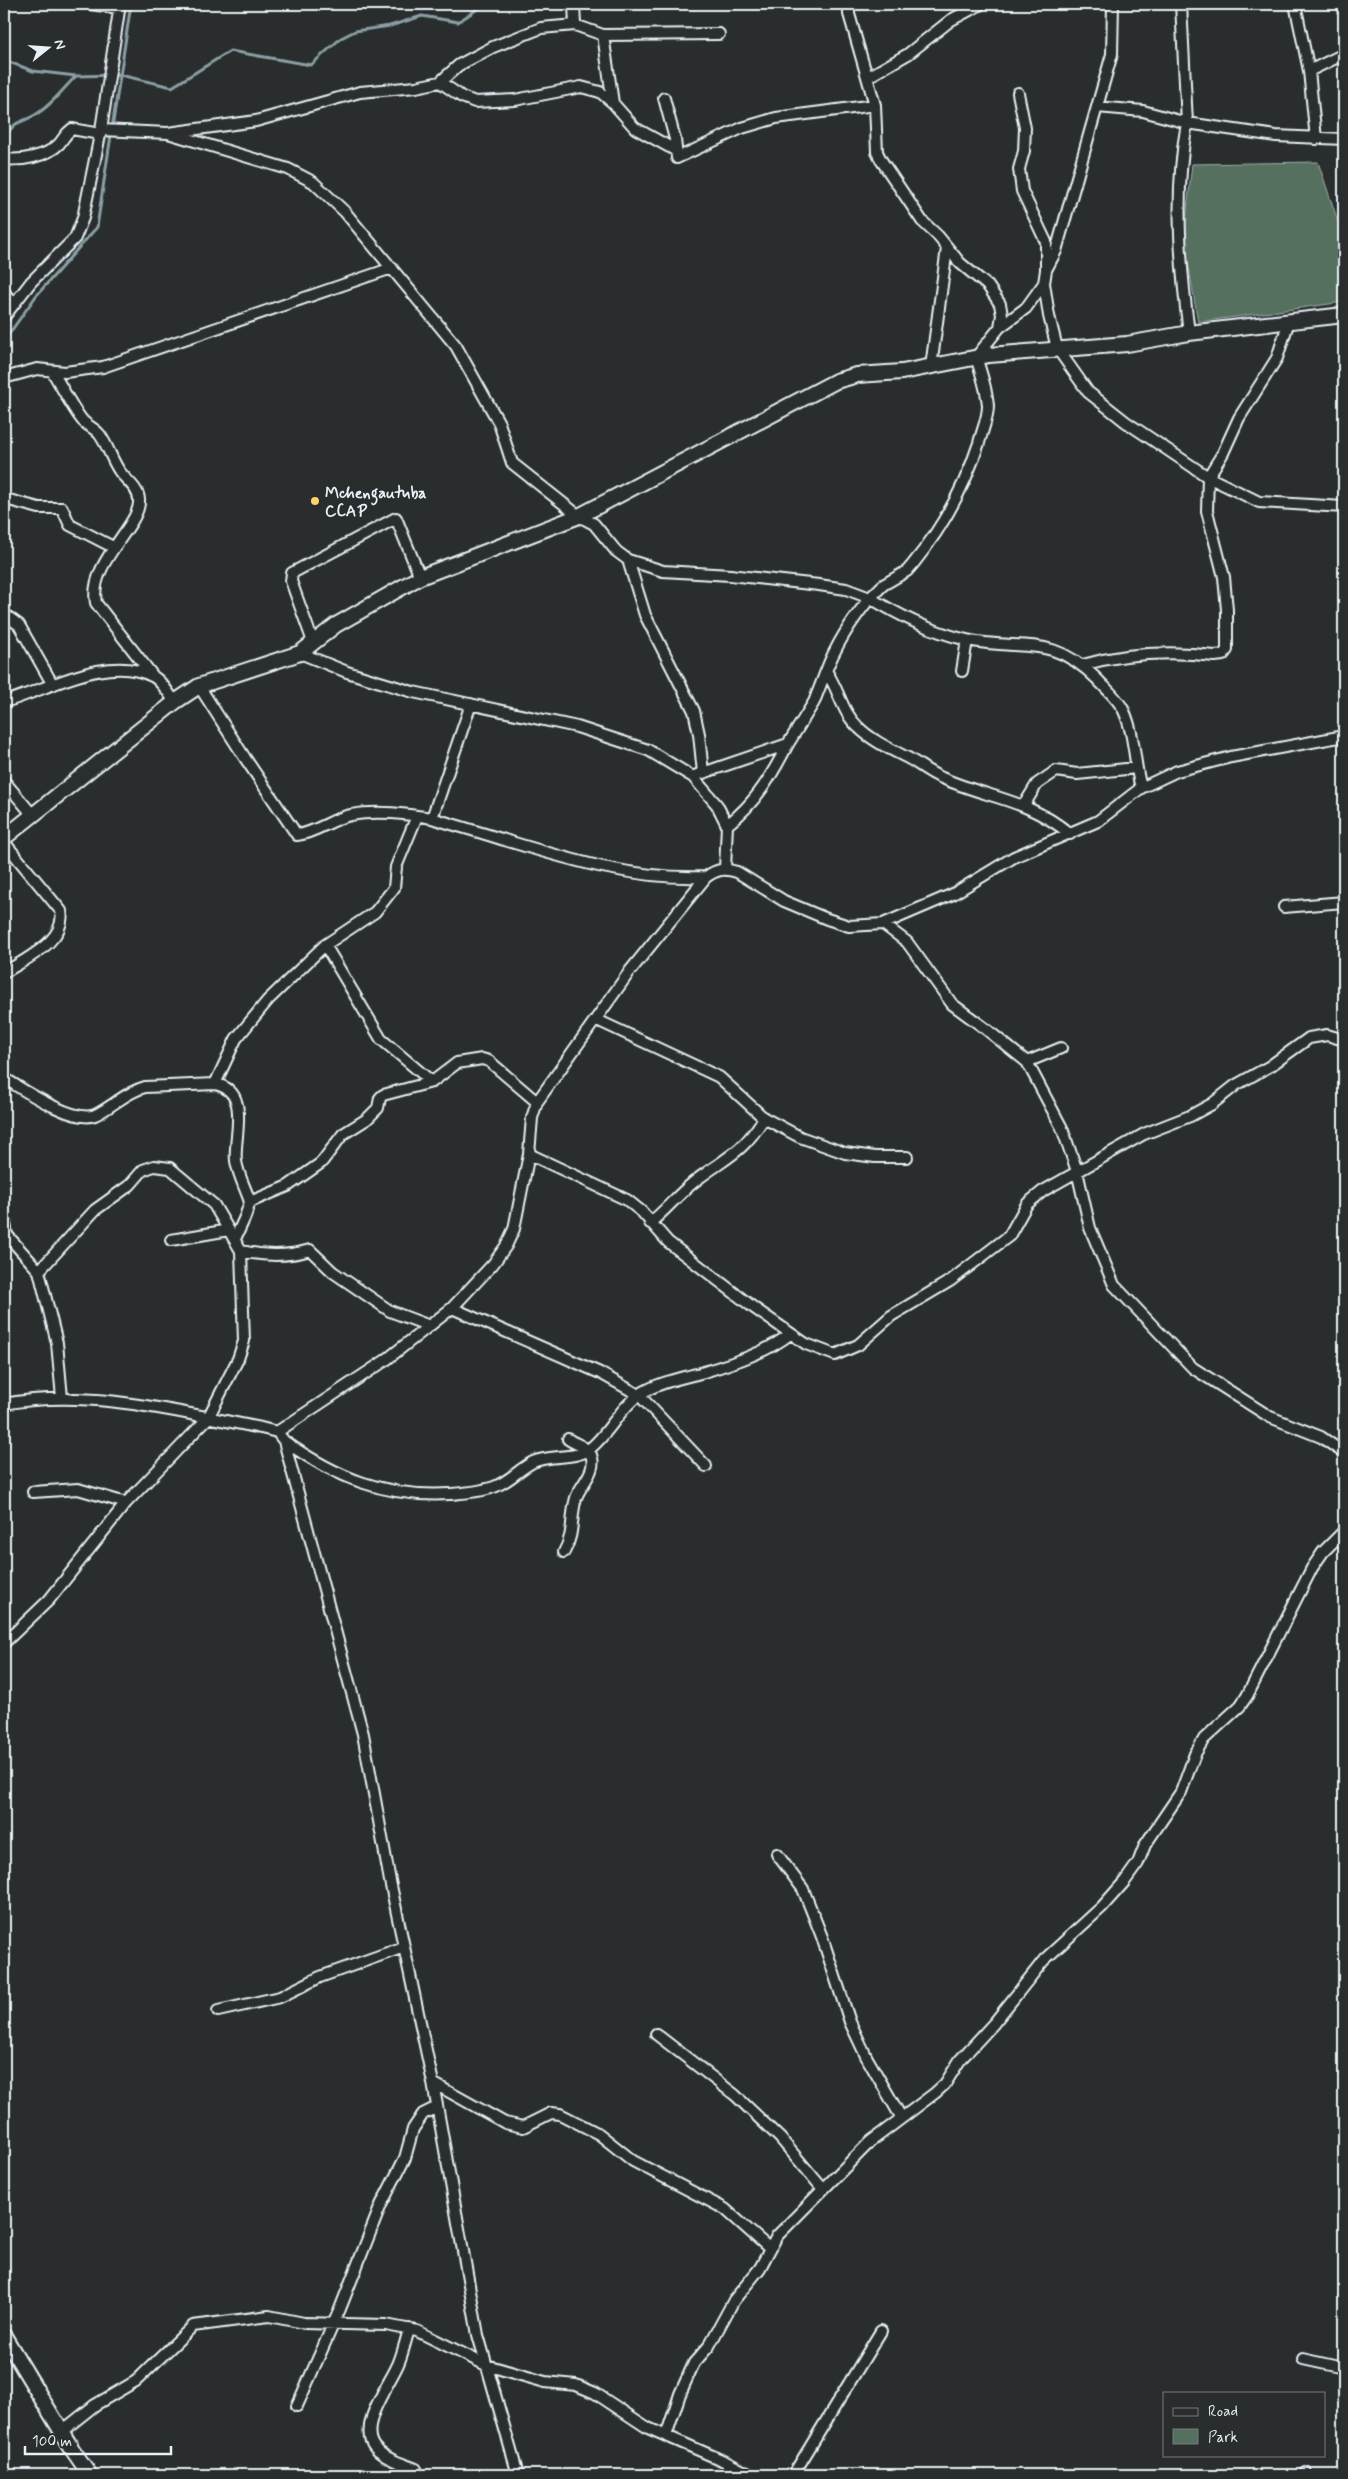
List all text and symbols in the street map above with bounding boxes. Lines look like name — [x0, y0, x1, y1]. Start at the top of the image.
north arrow — [22, 22, 72, 72]
text: N — [50, 37, 69, 52]
place label: Mchengautuba CCAP — [325, 483, 427, 522]
marker: Mchengautuba CCAP — [309, 495, 321, 507]
legend — [1163, 2392, 1326, 2456]
text: Road — [1208, 2402, 1238, 2422]
scale bar — [25, 2424, 171, 2456]
text: Park — [1208, 2428, 1238, 2448]
text: 100 m — [32, 2432, 72, 2452]

